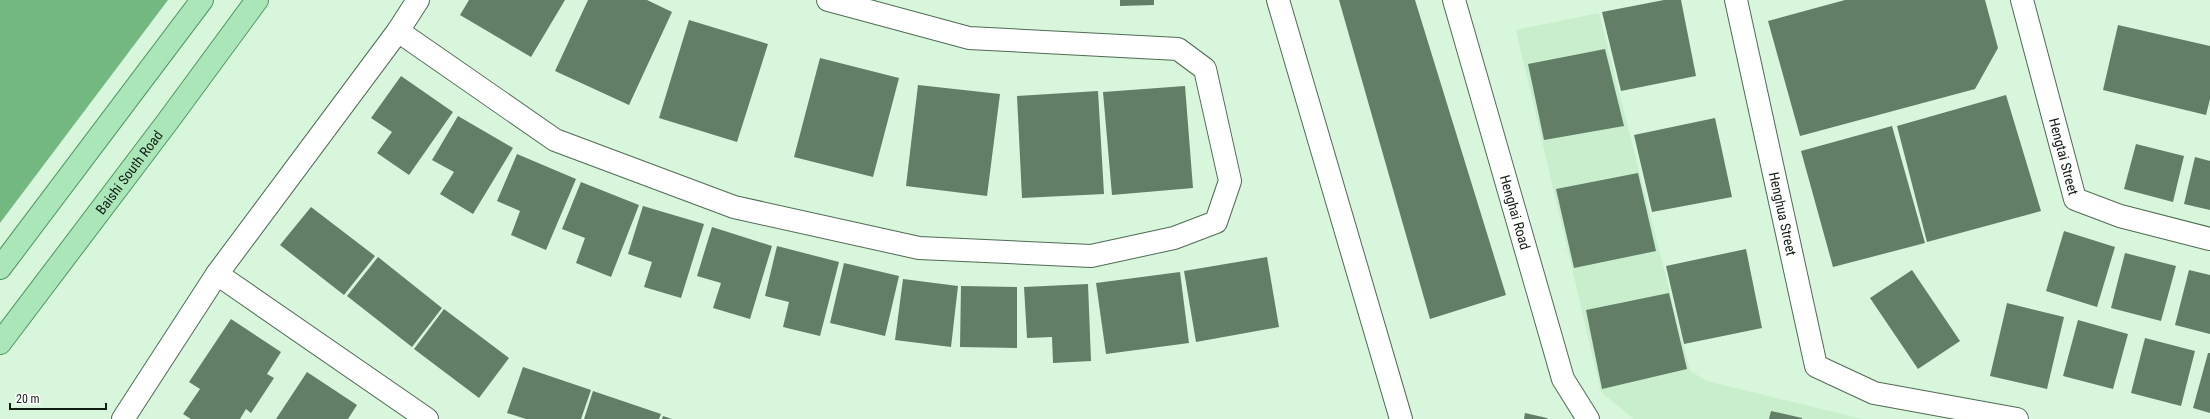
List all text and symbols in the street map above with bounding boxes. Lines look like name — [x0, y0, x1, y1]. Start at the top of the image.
street label: Hengtai Street — [2046, 116, 2082, 197]
street label: Baishi South Road — [92, 127, 166, 217]
street label: Henghua Street — [1766, 171, 1800, 257]
street label: Henghai Road — [1497, 173, 1533, 252]
scale bar — [10, 385, 106, 411]
text: 20 m — [16, 392, 40, 406]

